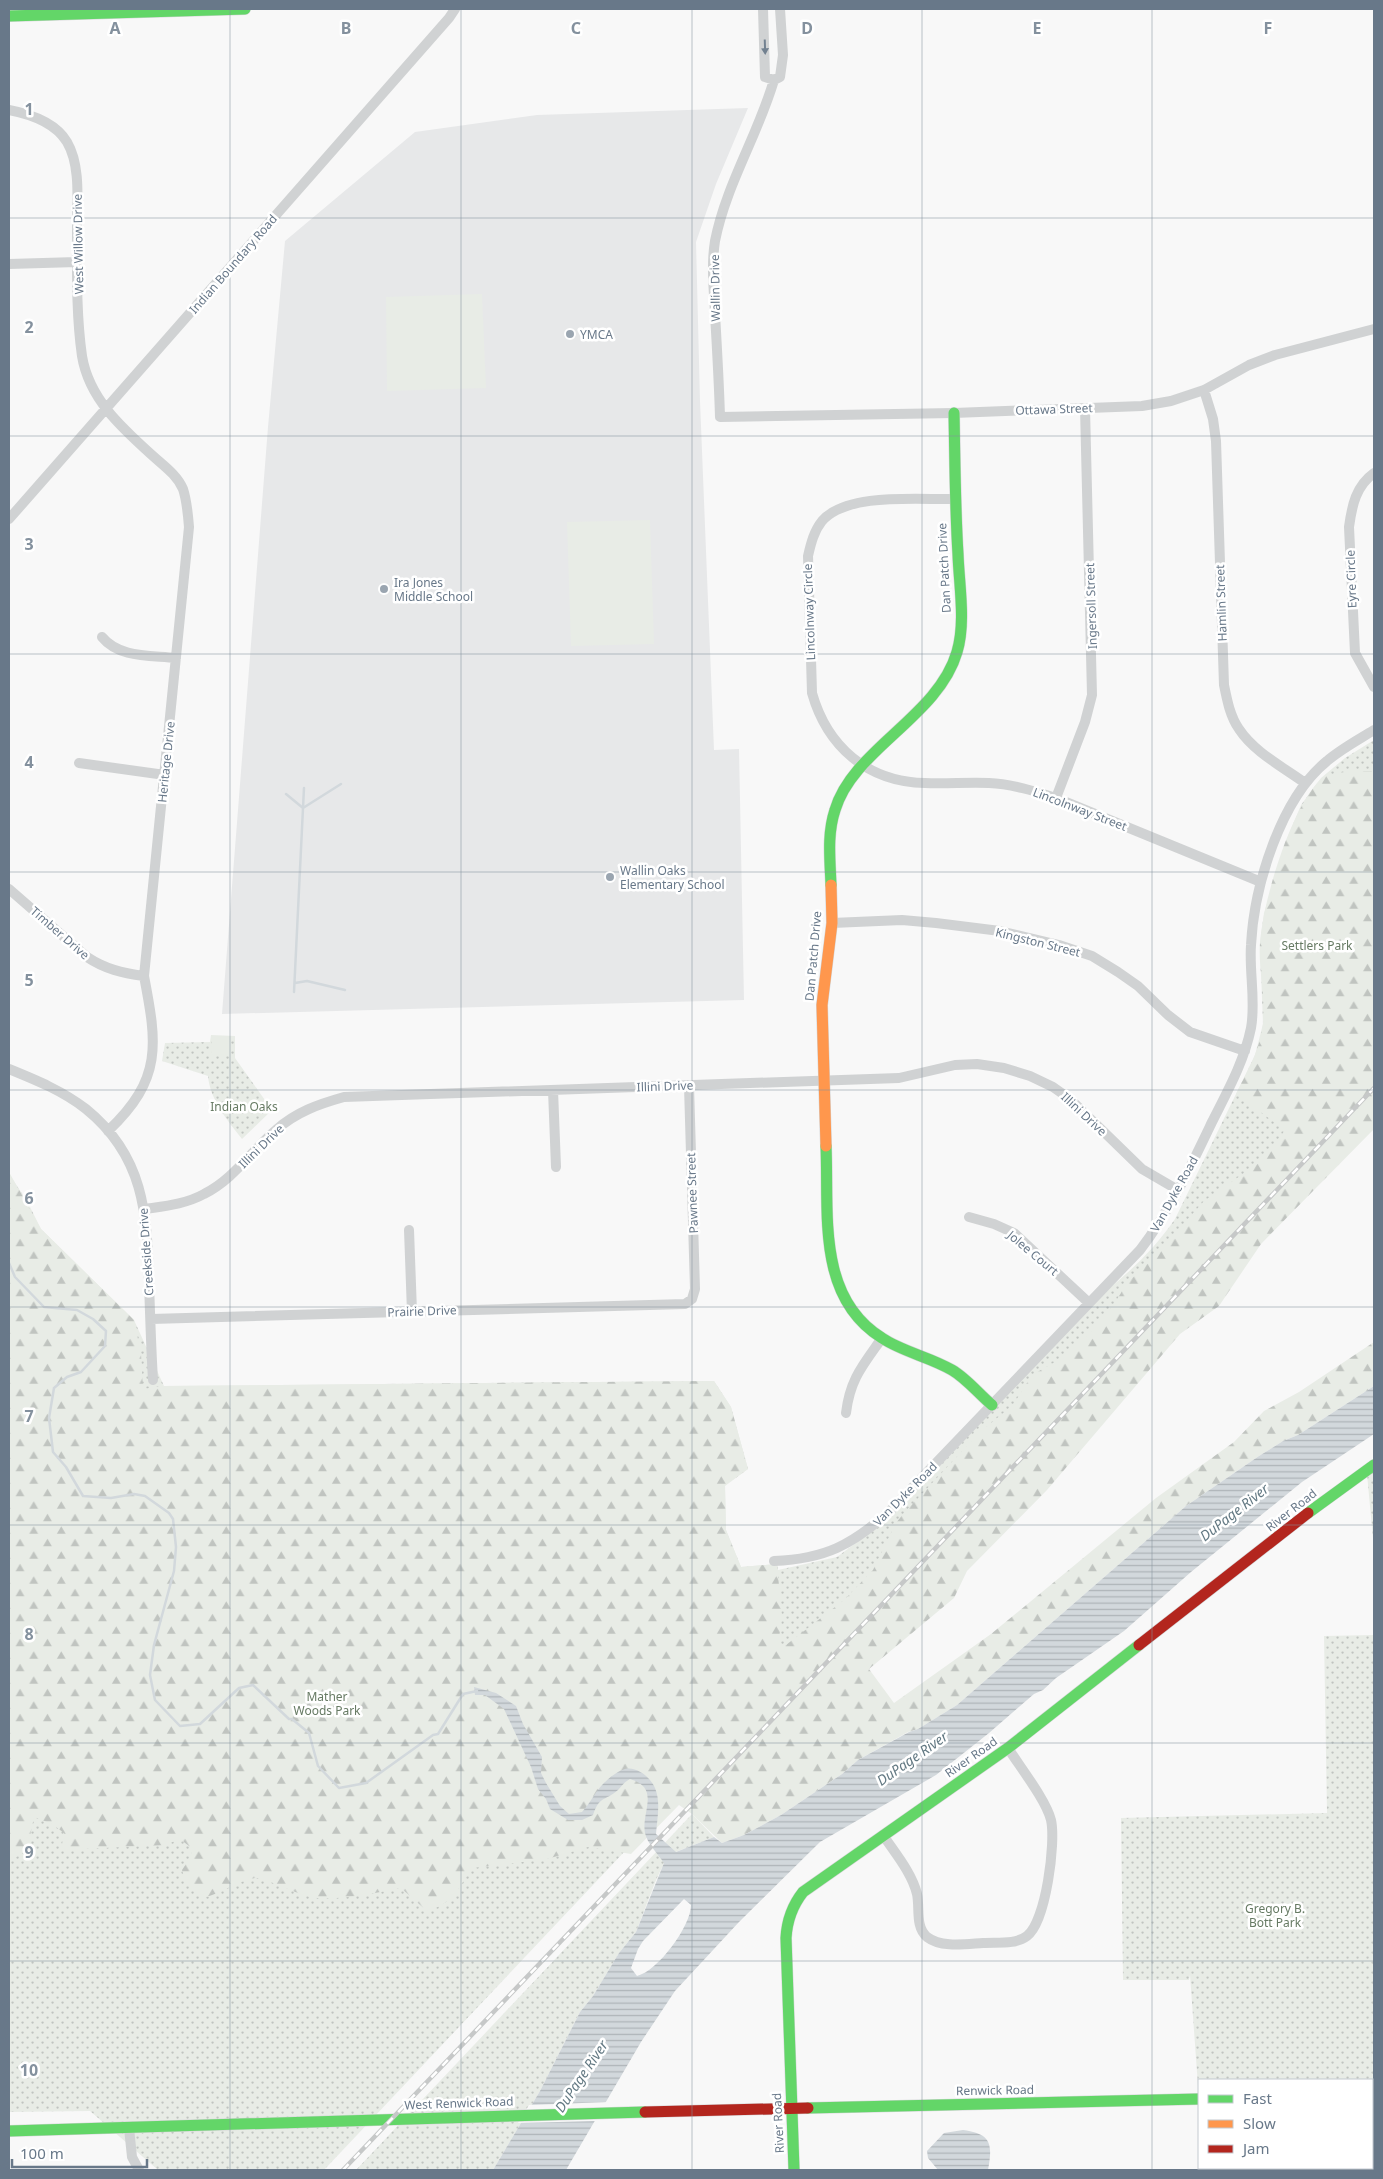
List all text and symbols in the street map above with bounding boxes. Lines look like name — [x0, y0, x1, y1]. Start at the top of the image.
text: A — [109, 17, 121, 39]
text: B — [341, 17, 351, 39]
text: C — [571, 17, 581, 39]
text: D — [801, 17, 813, 39]
text: E — [1033, 17, 1042, 39]
text: F — [1264, 17, 1272, 39]
one-way arrow — [761, 40, 769, 56]
text: 1 — [24, 98, 34, 120]
street label: West Willow Drive — [69, 193, 87, 294]
street label: Indian Boundary Road — [185, 211, 281, 317]
street label: Wallin Drive — [706, 254, 724, 322]
text: 2 — [24, 316, 34, 338]
place label: YMCA — [580, 326, 613, 343]
marker: YMCA — [564, 328, 576, 340]
street label: Ottawa Street — [1015, 399, 1094, 419]
street label: Dan Patch Drive — [933, 522, 955, 614]
text: 3 — [24, 533, 34, 555]
street label: Eyre Circle — [1341, 549, 1361, 608]
street label: Ingersoll Street — [1081, 562, 1101, 649]
street label: Lincolnway Circle — [799, 563, 819, 661]
street label: Hamlin Street — [1211, 564, 1231, 642]
place label: Ira Jones Middle School — [394, 574, 473, 605]
marker: Ira Jones Middle School — [378, 583, 390, 595]
street label: Heritage Drive — [153, 720, 179, 804]
text: 4 — [24, 751, 34, 773]
street label: Lincolnway Street — [1031, 783, 1130, 835]
place label: Wallin Oaks Elementary School — [620, 862, 725, 893]
marker: Wallin Oaks Elementary School — [604, 871, 616, 883]
street label: Timber Drive — [27, 903, 93, 963]
street label: Dan Patch Drive — [801, 910, 825, 1002]
street label: Kingston Street — [994, 923, 1083, 961]
park label: Settlers Park — [1281, 937, 1353, 954]
text: 5 — [24, 969, 34, 991]
street label: Illini Drive — [636, 1077, 694, 1095]
street label: Illini Drive — [1057, 1088, 1111, 1140]
park label: Indian Oaks — [210, 1098, 278, 1115]
street label: Illini Drive — [235, 1120, 287, 1172]
street label: Pawnee Street — [682, 1152, 702, 1234]
street label: Van Dyke Road — [1146, 1153, 1202, 1235]
text: 6 — [24, 1187, 34, 1209]
street label: Creekside Drive — [134, 1207, 158, 1297]
street label: Jolee Court — [1003, 1226, 1063, 1280]
street label: Prairie Drive — [387, 1301, 457, 1321]
text: 7 — [24, 1405, 34, 1427]
street label: Van Dyke Road — [869, 1458, 941, 1530]
water label: DuPage River — [1196, 1479, 1273, 1545]
street label: River Road — [1262, 1485, 1320, 1535]
text: 8 — [24, 1623, 34, 1645]
park label: Mather Woods Park — [293, 1688, 361, 1719]
water label: DuPage River — [873, 1726, 952, 1790]
street label: River Road — [941, 1733, 1001, 1781]
text: 9 — [24, 1841, 34, 1863]
park label: Gregory B. Bott Park — [1245, 1900, 1305, 1931]
water label: DuPage River — [550, 2036, 612, 2116]
text: 10 — [20, 2059, 38, 2081]
legend — [1198, 2079, 1373, 2169]
street label: Renwick Road — [956, 2081, 1034, 2099]
text: Fast — [1243, 2088, 1272, 2108]
street label: River Road — [768, 2092, 788, 2154]
street label: West Renwick Road — [404, 2093, 514, 2113]
text: Slow — [1243, 2113, 1276, 2133]
scale bar — [12, 2136, 148, 2168]
text: Jam — [1241, 2138, 1270, 2158]
text: 100 m — [20, 2143, 64, 2163]

